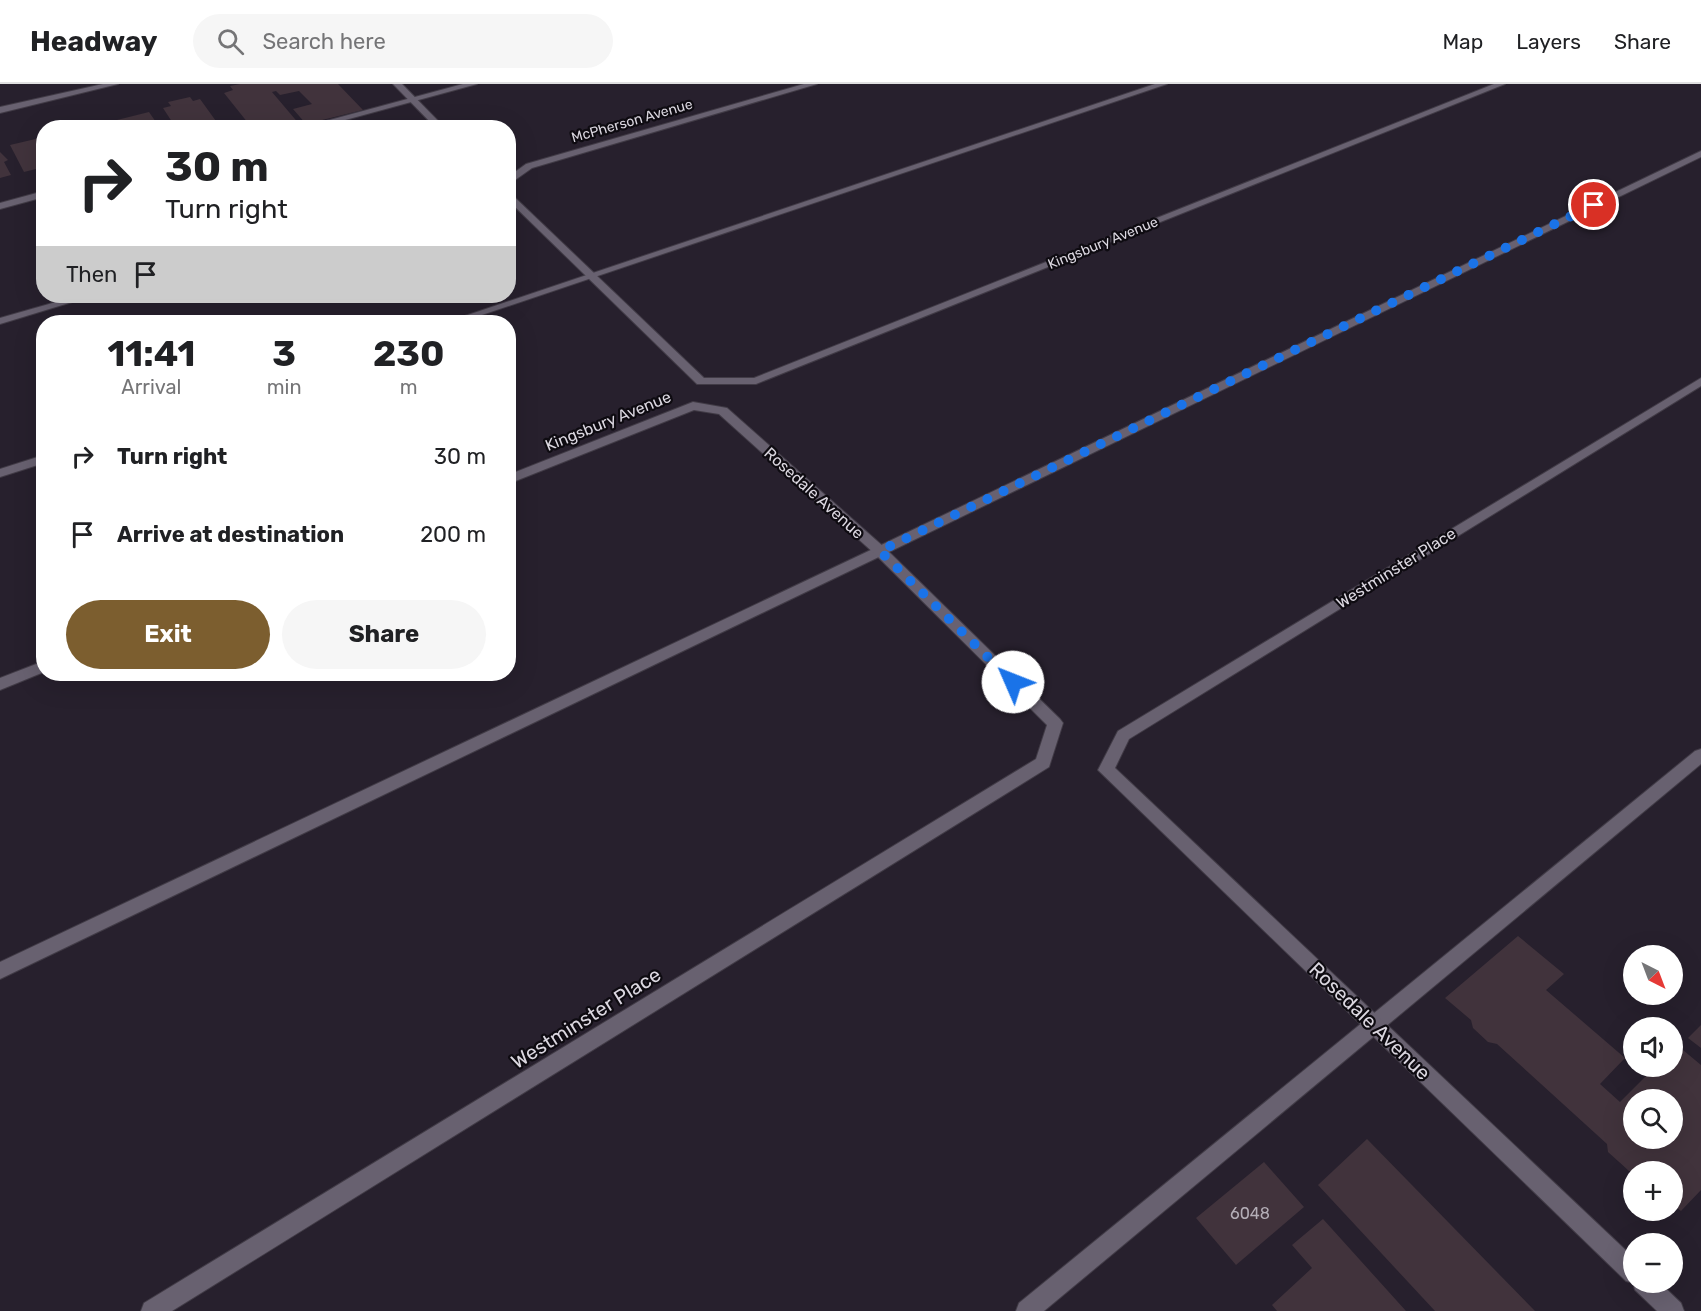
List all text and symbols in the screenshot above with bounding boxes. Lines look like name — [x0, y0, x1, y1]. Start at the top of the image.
search box — [193, 14, 613, 68]
text: Headway — [30, 25, 157, 58]
icon: search — [214, 25, 247, 58]
text: Search here — [262, 28, 386, 55]
text: Map — [1442, 29, 1483, 54]
text: Layers — [1516, 29, 1581, 54]
text: Share — [1614, 29, 1671, 54]
street label: McPherson Avenue — [569, 96, 695, 146]
text: 30 m — [165, 142, 269, 192]
icon: right — [66, 144, 144, 222]
pin — [1568, 179, 1619, 230]
icon: arrive — [1577, 188, 1610, 221]
text: Turn right — [165, 193, 288, 225]
street label: Kingsbury Avenue — [1045, 213, 1161, 273]
icon: arrive — [129, 258, 162, 291]
text: Then — [66, 261, 117, 288]
text: 11:41 — [107, 332, 195, 375]
text: 3 — [272, 332, 296, 375]
text: 230 — [373, 332, 445, 375]
text: Arrival — [121, 375, 181, 399]
text: min — [267, 375, 302, 399]
text: m — [400, 375, 418, 399]
street label: Kingsbury Avenue — [542, 387, 674, 455]
icon: right — [66, 440, 99, 473]
text: Turn right — [117, 443, 227, 470]
text: 30 m — [434, 443, 486, 470]
street label: Rosedale Avenue — [760, 443, 868, 543]
icon: arrive — [66, 518, 99, 551]
text: Arrive at destination — [117, 521, 344, 548]
text: 200 m — [420, 521, 486, 548]
street label: Westminster Place — [1333, 524, 1459, 612]
button: Exit — [66, 600, 270, 669]
button: Share — [282, 600, 486, 669]
position arrow — [981, 650, 1045, 714]
north arrow — [1623, 945, 1683, 1005]
map controls — [1623, 945, 1683, 1293]
street label: Rosedale Avenue — [1304, 957, 1436, 1085]
street label: Westminster Place — [507, 962, 665, 1074]
button: sound — [1623, 1017, 1683, 1077]
button: search — [1623, 1089, 1683, 1149]
button: + — [1623, 1161, 1683, 1221]
house number: 6048 — [1230, 1204, 1270, 1223]
button: − — [1623, 1233, 1683, 1293]

